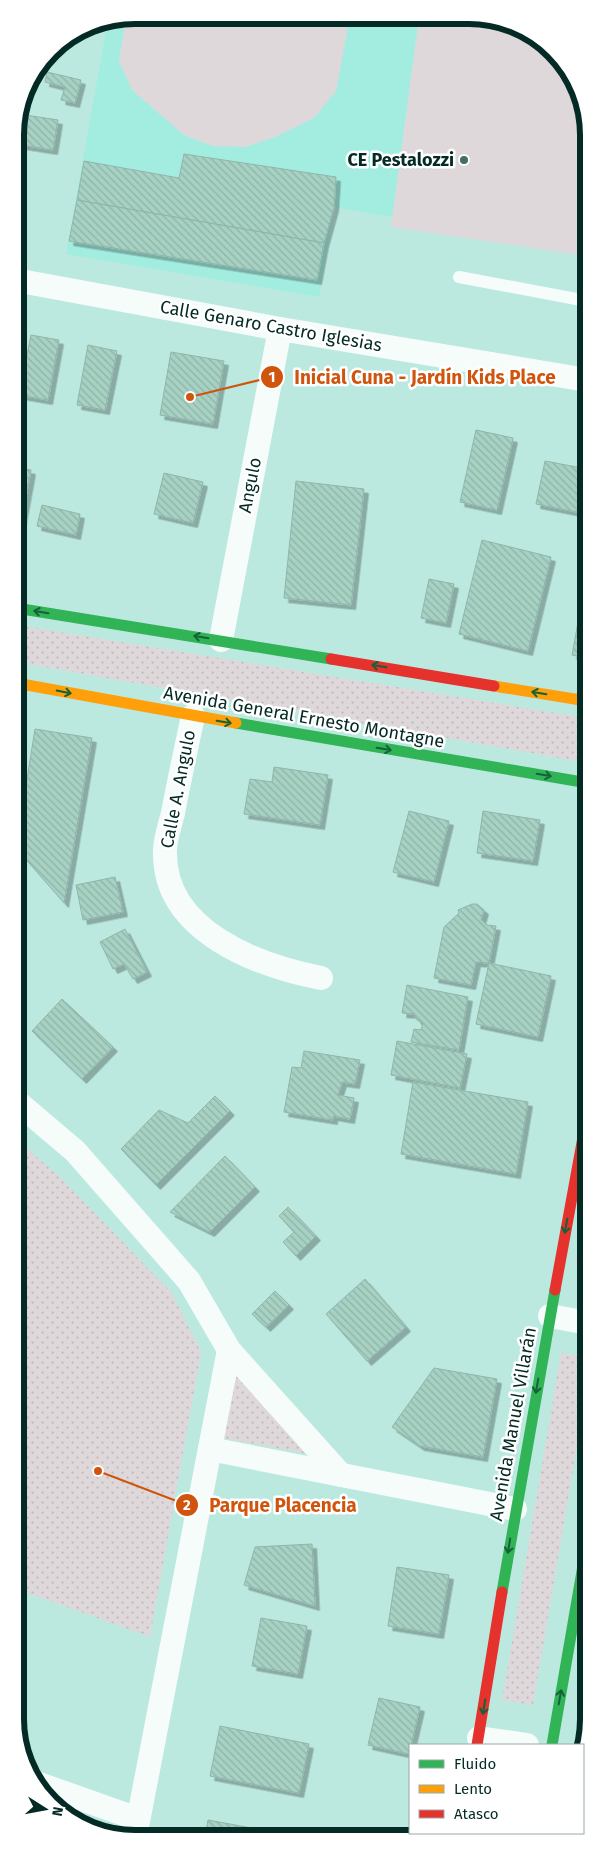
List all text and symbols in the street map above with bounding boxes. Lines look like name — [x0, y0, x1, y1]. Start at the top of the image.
place label: CE Pestalozzi — [347, 149, 454, 171]
marker: CE Pestalozzi — [458, 154, 470, 166]
street label: Calle Genaro Castro Iglesias — [158, 296, 384, 356]
callout: Inicial Cuna - Jardín Kids Place — [259, 360, 566, 394]
text: Inicial Cuna - Jardín Kids Place — [294, 366, 556, 389]
text: 1 — [269, 368, 275, 386]
street label: Angulo — [234, 455, 266, 515]
one-way arrow — [33, 607, 49, 617]
one-way arrow — [194, 632, 210, 642]
one-way arrow — [371, 661, 387, 671]
street label: Avenida General Ernesto Montagne — [162, 681, 446, 753]
one-way arrow — [532, 687, 548, 697]
one-way arrow — [55, 688, 71, 698]
one-way arrow — [215, 717, 231, 727]
street label: Calle A. Angulo — [156, 728, 200, 850]
one-way arrow — [376, 744, 392, 754]
one-way arrow — [536, 771, 552, 781]
one-way arrow — [561, 1218, 571, 1234]
street label: Avenida Manuel Villarán — [485, 1325, 541, 1523]
one-way arrow — [532, 1378, 542, 1394]
callout: Parque Placencia — [174, 1488, 367, 1522]
text: Parque Placencia — [209, 1494, 357, 1517]
text: 2 — [183, 1496, 191, 1514]
one-way arrow — [504, 1538, 514, 1554]
one-way arrow — [555, 1690, 565, 1706]
one-way arrow — [478, 1698, 488, 1714]
legend — [409, 1744, 584, 1834]
text: Fluido — [454, 1755, 496, 1773]
text: Lento — [454, 1780, 492, 1798]
north arrow — [20, 1784, 70, 1834]
text: N — [48, 1805, 67, 1818]
text: Atasco — [454, 1805, 499, 1823]

